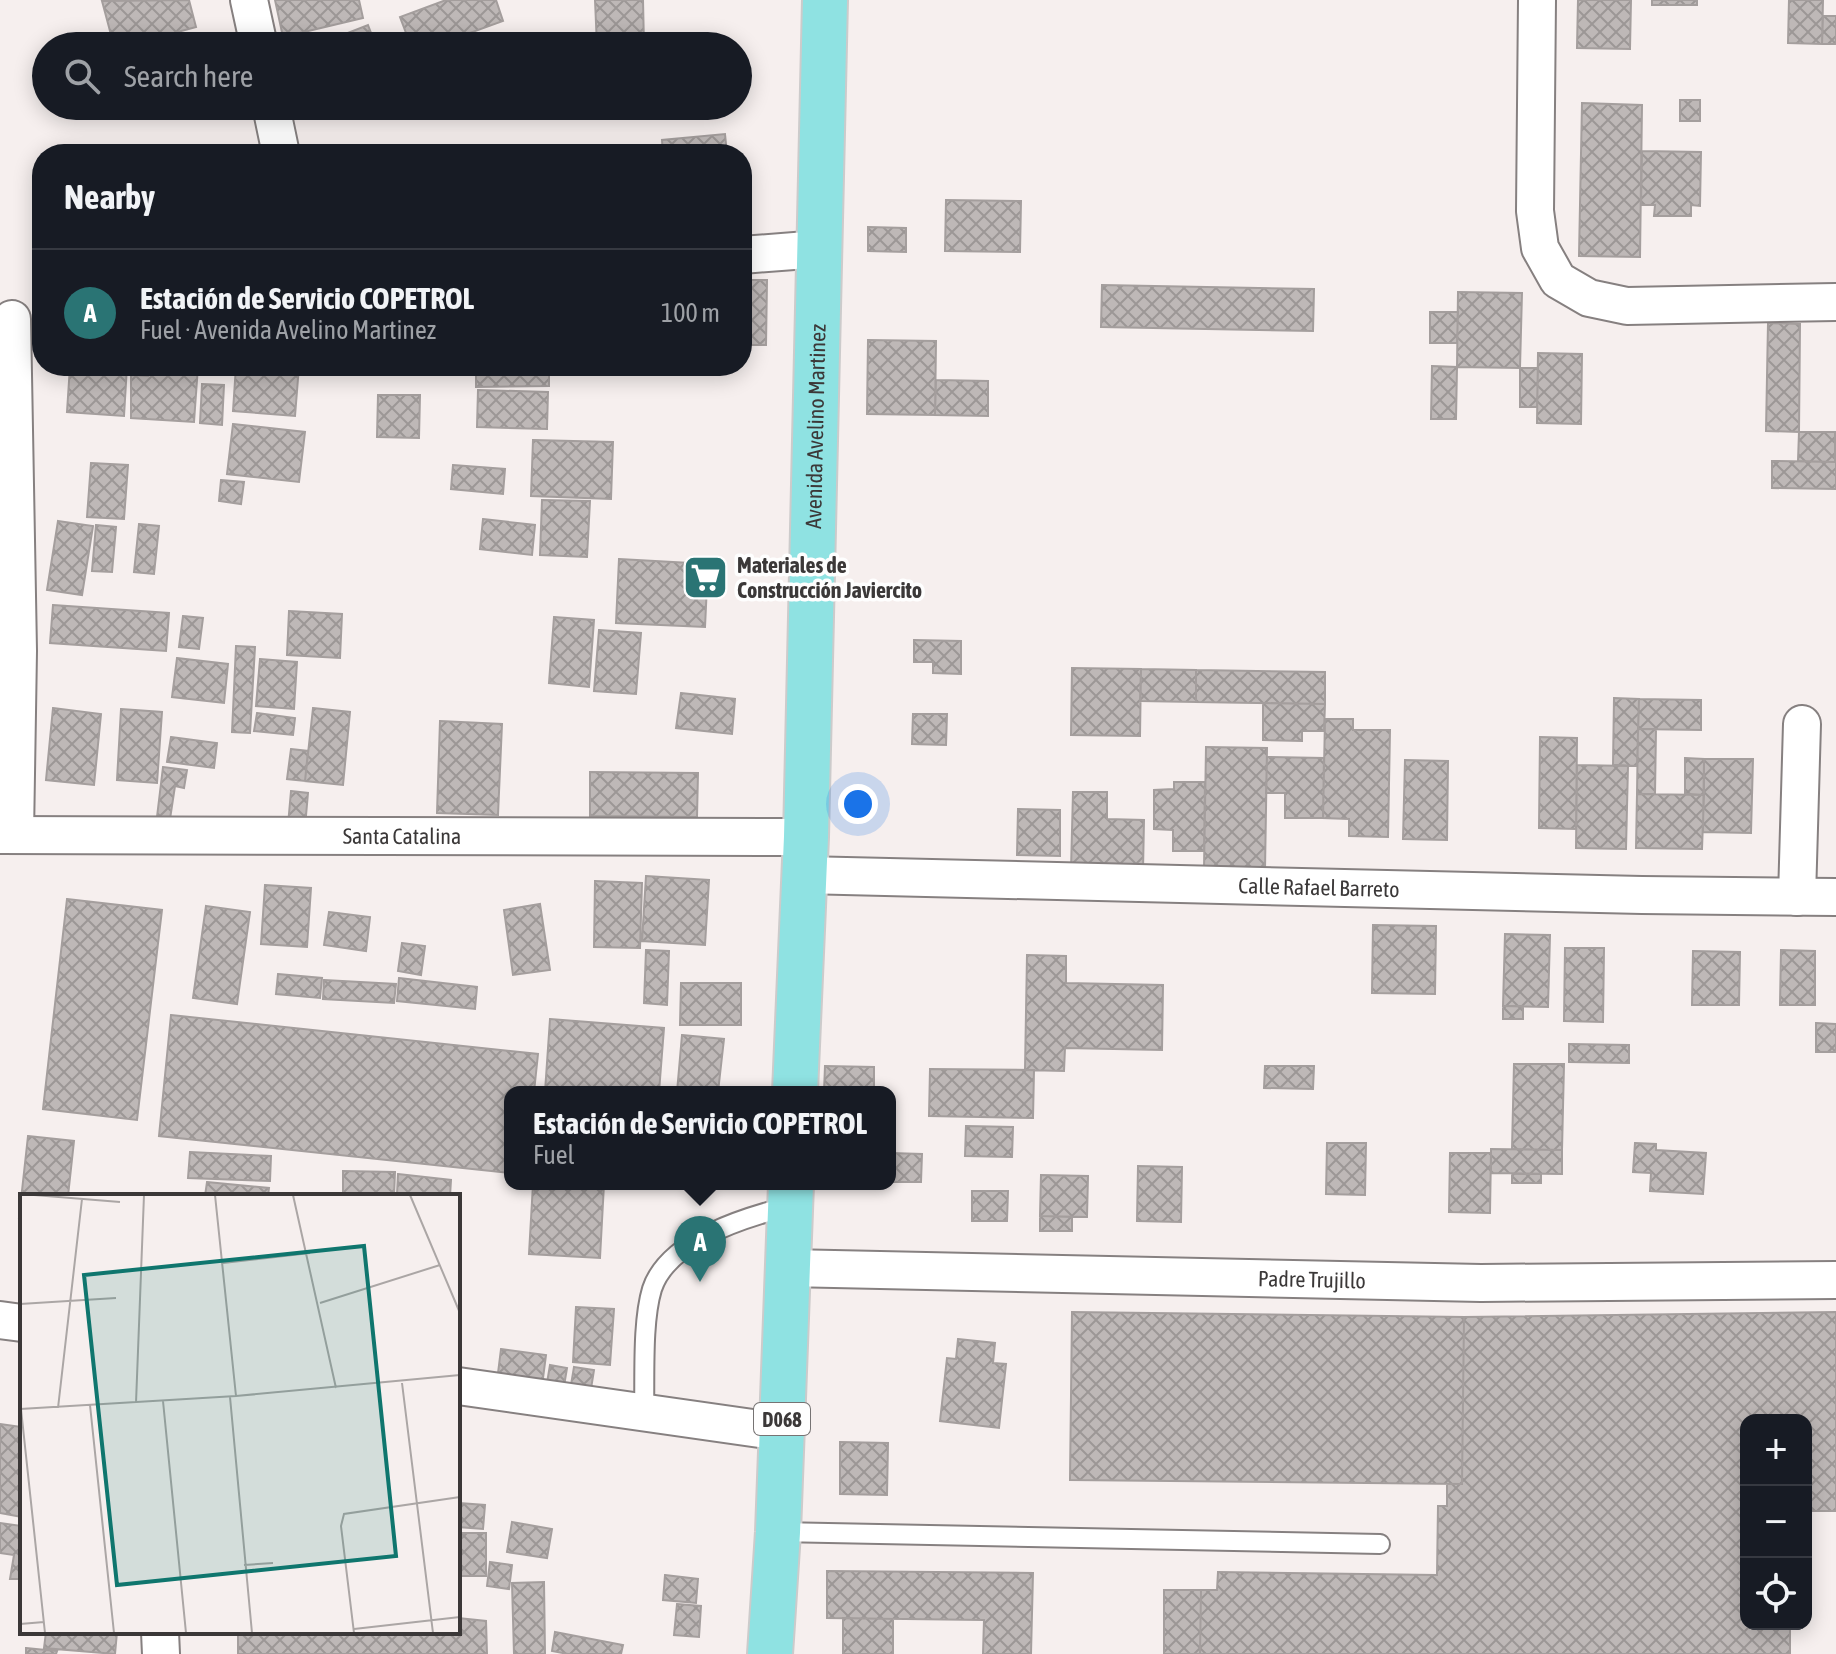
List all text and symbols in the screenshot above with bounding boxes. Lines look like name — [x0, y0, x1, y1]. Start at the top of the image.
search box — [32, 32, 752, 120]
icon: search — [60, 54, 104, 98]
text: Search here — [124, 59, 253, 93]
text: Nearby — [64, 177, 155, 216]
text: Estación de Servicio COPETROL — [140, 281, 474, 315]
text: A — [84, 298, 96, 328]
text: 100 m — [661, 298, 720, 328]
text: Fuel · Avenida Avelino Martinez — [140, 315, 436, 345]
street label: Avenida Avelino Martinez — [800, 324, 831, 529]
place label: Materiales de Construcción Javiercito — [737, 552, 922, 603]
supermarket icon: Materiales de Construcción Javiercito — [682, 554, 730, 602]
your location — [838, 784, 878, 824]
street label: Santa Catalina — [343, 823, 461, 849]
street label: Calle Rafael Barreto — [1238, 872, 1400, 902]
popup — [504, 1086, 896, 1190]
text: Estación de Servicio COPETROL — [533, 1106, 867, 1140]
text: Fuel — [533, 1140, 574, 1170]
inset map — [20, 1194, 460, 1634]
pin: A — [674, 1216, 726, 1282]
street label: Padre Trujillo — [1258, 1265, 1366, 1294]
road number: D068 — [754, 1403, 810, 1435]
map controls — [1740, 1414, 1812, 1630]
button: + — [1740, 1414, 1812, 1486]
button: − — [1740, 1486, 1812, 1558]
button: locate — [1740, 1558, 1812, 1630]

